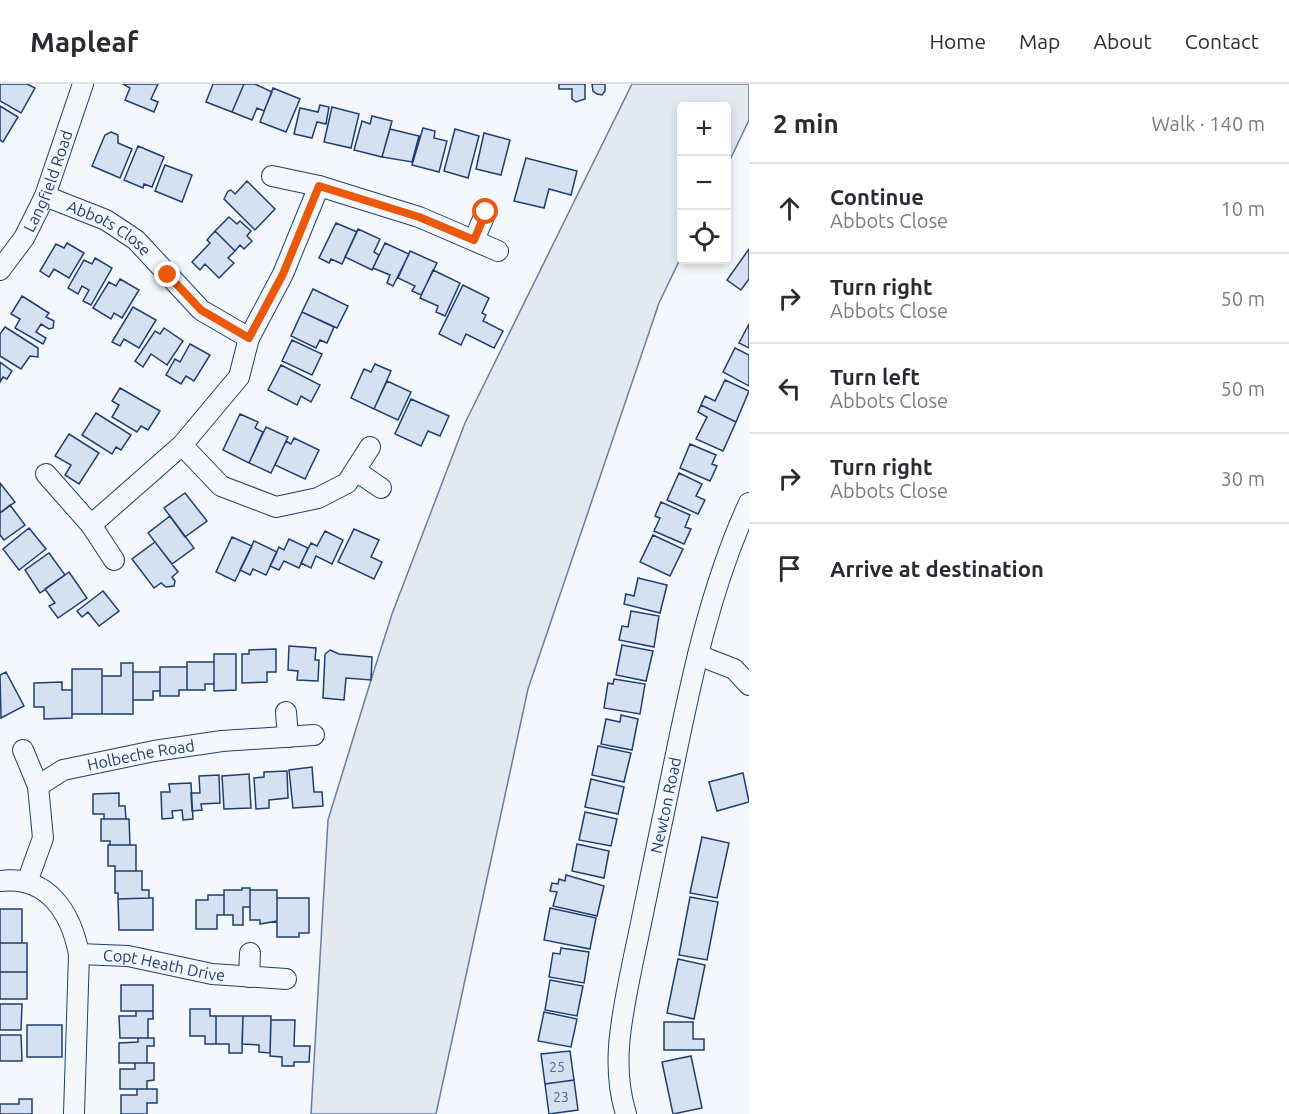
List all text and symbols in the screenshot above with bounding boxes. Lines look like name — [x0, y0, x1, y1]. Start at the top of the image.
text: Mapleaf — [30, 26, 138, 57]
text: Home — [929, 29, 986, 53]
text: Map — [1019, 29, 1060, 53]
text: About — [1093, 29, 1152, 53]
text: Contact — [1185, 29, 1259, 53]
map controls — [677, 102, 731, 264]
button: + — [677, 102, 731, 156]
text: 2 min — [773, 109, 839, 138]
text: Walk · 140 m — [1152, 112, 1265, 135]
street label: Langfield Road — [20, 128, 76, 235]
button: − — [677, 156, 731, 210]
text: Continue — [830, 184, 924, 209]
icon: ahead — [773, 192, 806, 225]
street label: Abbots Close — [65, 197, 155, 259]
text: 10 m — [1221, 197, 1265, 220]
route start — [472, 198, 498, 224]
text: Abbots Close — [830, 209, 948, 232]
button: locate — [677, 210, 731, 264]
route end — [154, 261, 180, 287]
text: Turn right — [830, 274, 932, 299]
icon: right — [773, 282, 806, 315]
text: 50 m — [1221, 287, 1265, 310]
text: Abbots Close — [830, 299, 948, 322]
text: Turn left — [830, 364, 920, 389]
icon: left — [773, 372, 806, 405]
text: 50 m — [1221, 377, 1265, 400]
text: Abbots Close — [830, 389, 948, 412]
text: Turn right — [830, 454, 932, 479]
icon: right — [773, 462, 806, 495]
text: 30 m — [1221, 467, 1265, 490]
text: Abbots Close — [830, 479, 948, 502]
icon: arrive — [773, 552, 806, 585]
text: Arrive at destination — [830, 556, 1044, 581]
street label: Holbeche Road — [85, 736, 196, 774]
street label: Newton Road — [647, 756, 684, 855]
street label: Copt Heath Drive — [103, 946, 225, 984]
house number: 25 — [549, 1059, 565, 1075]
house number: 23 — [553, 1089, 569, 1105]

